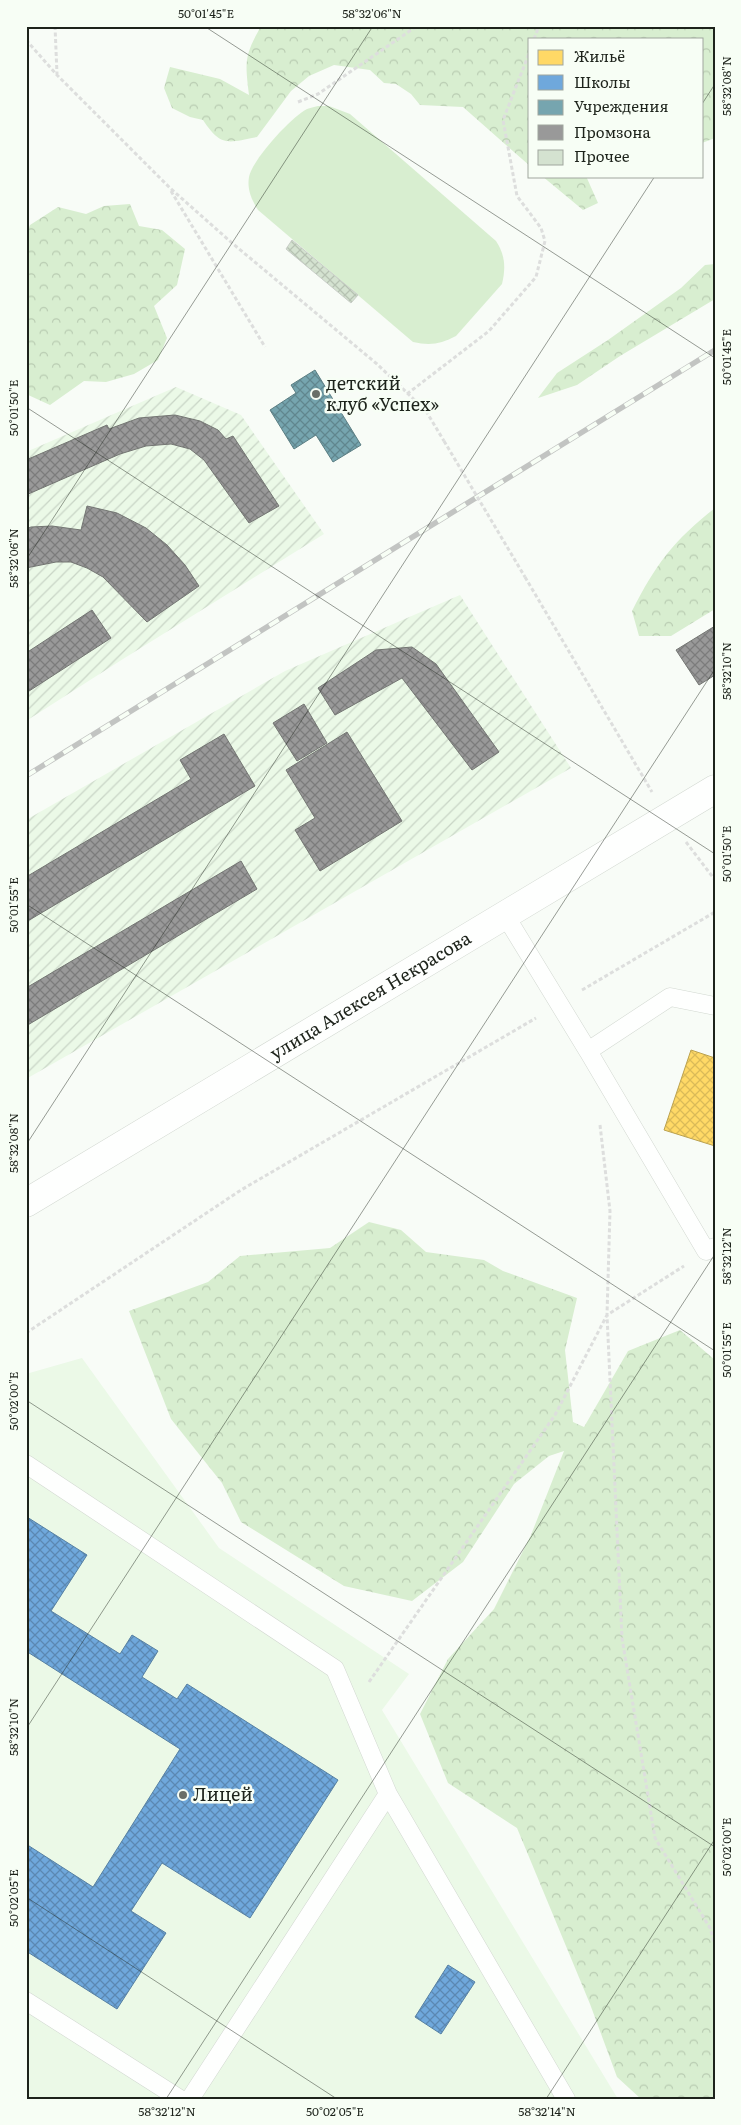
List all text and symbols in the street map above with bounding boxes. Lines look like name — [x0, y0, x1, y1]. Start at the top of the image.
text: 50°01'45"E — [178, 4, 234, 22]
text: 58°32'06"N — [342, 4, 402, 22]
legend — [528, 38, 704, 178]
text: Жильё — [574, 44, 625, 67]
text: 58°32'08"N — [717, 56, 735, 116]
text: Школы — [574, 70, 630, 93]
text: Учреждения — [574, 94, 669, 117]
text: Промзона — [574, 120, 652, 143]
text: Прочее — [574, 144, 630, 167]
text: 50°01'45"E — [717, 329, 735, 385]
place label: детский клуб «Успех» — [326, 369, 439, 417]
text: 50°01'50"E — [4, 379, 22, 436]
marker: детский клуб «Успех» — [310, 388, 322, 400]
text: 58°32'06"N — [4, 528, 22, 588]
text: 58°32'10"N — [717, 642, 735, 700]
text: 50°01'50"E — [717, 825, 735, 882]
text: 50°01'55"E — [4, 877, 22, 933]
street label: улица Алексея Некрасова — [264, 924, 476, 1066]
text: 58°32'08"N — [4, 1113, 22, 1173]
text: 58°32'12"N — [717, 1227, 735, 1285]
text: 50°01'55"E — [717, 1322, 735, 1378]
text: 50°02'00"E — [4, 1371, 22, 1430]
text: 58°32'10"N — [4, 1698, 22, 1756]
place label: Лицей — [193, 1780, 253, 1807]
marker: Лицей — [177, 1789, 189, 1801]
text: 50°02'00"E — [717, 1817, 735, 1876]
text: 50°02'05"E — [4, 1869, 22, 1927]
text: 58°32'12"N — [138, 2102, 196, 2120]
text: 50°02'05"E — [306, 2102, 364, 2120]
text: 58°32'14"N — [518, 2102, 576, 2120]

